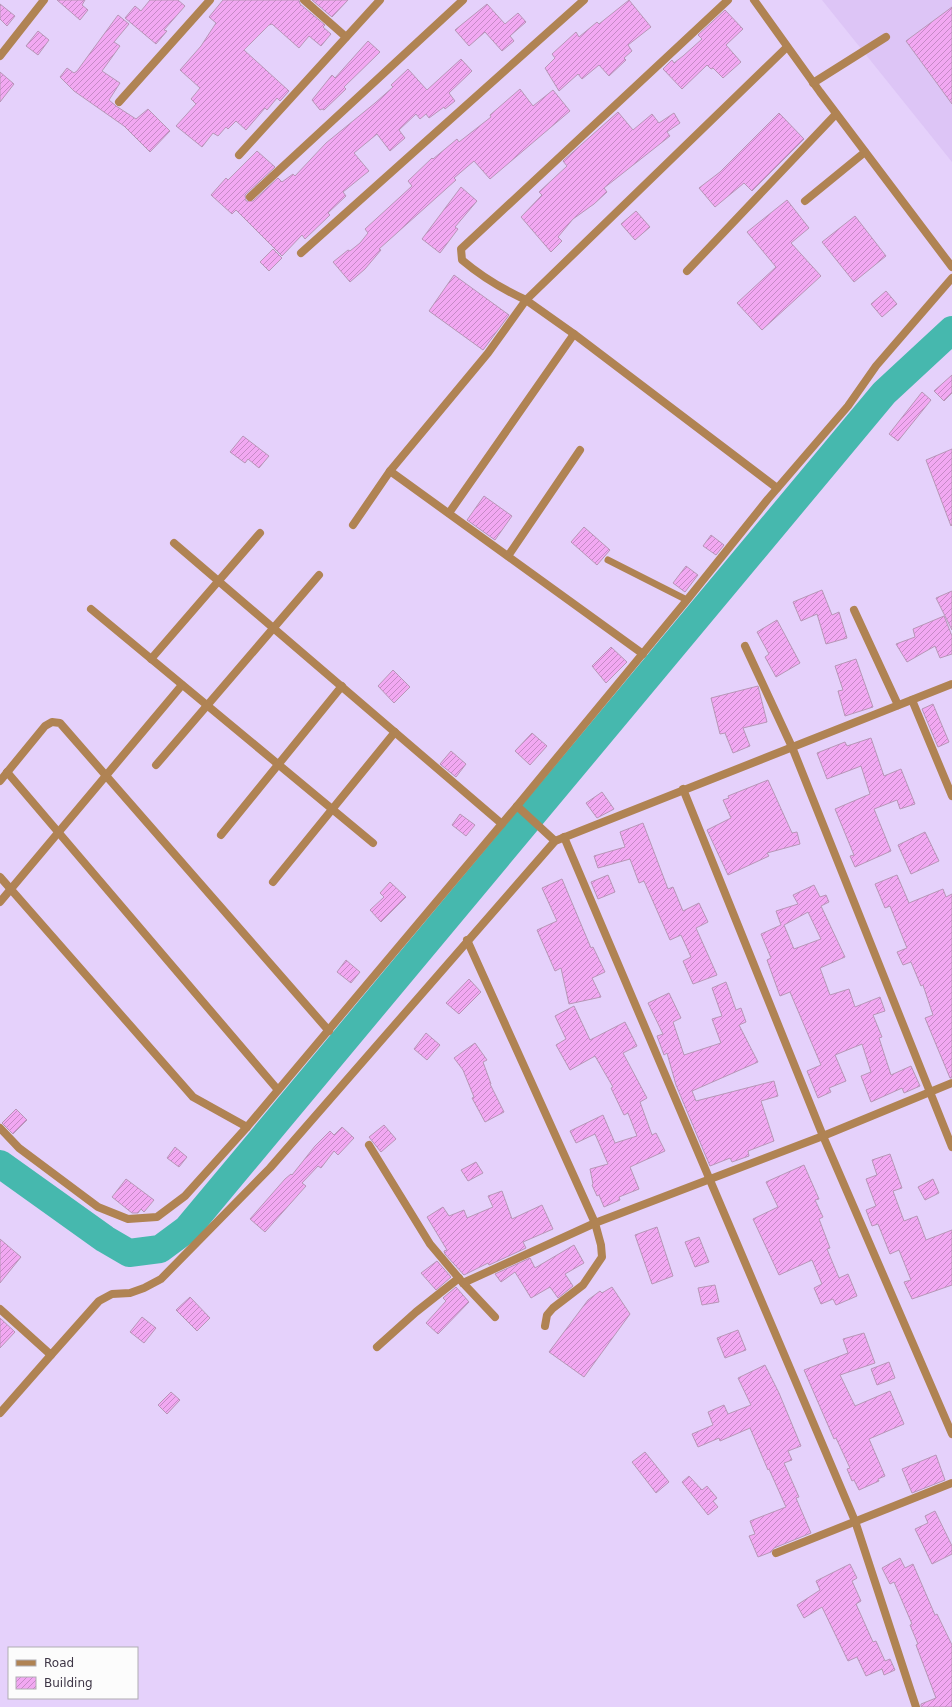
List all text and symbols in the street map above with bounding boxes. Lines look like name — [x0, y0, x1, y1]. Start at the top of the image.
legend — [8, 1647, 138, 1699]
text: Road — [44, 1656, 74, 1670]
text: Building — [44, 1676, 93, 1690]

